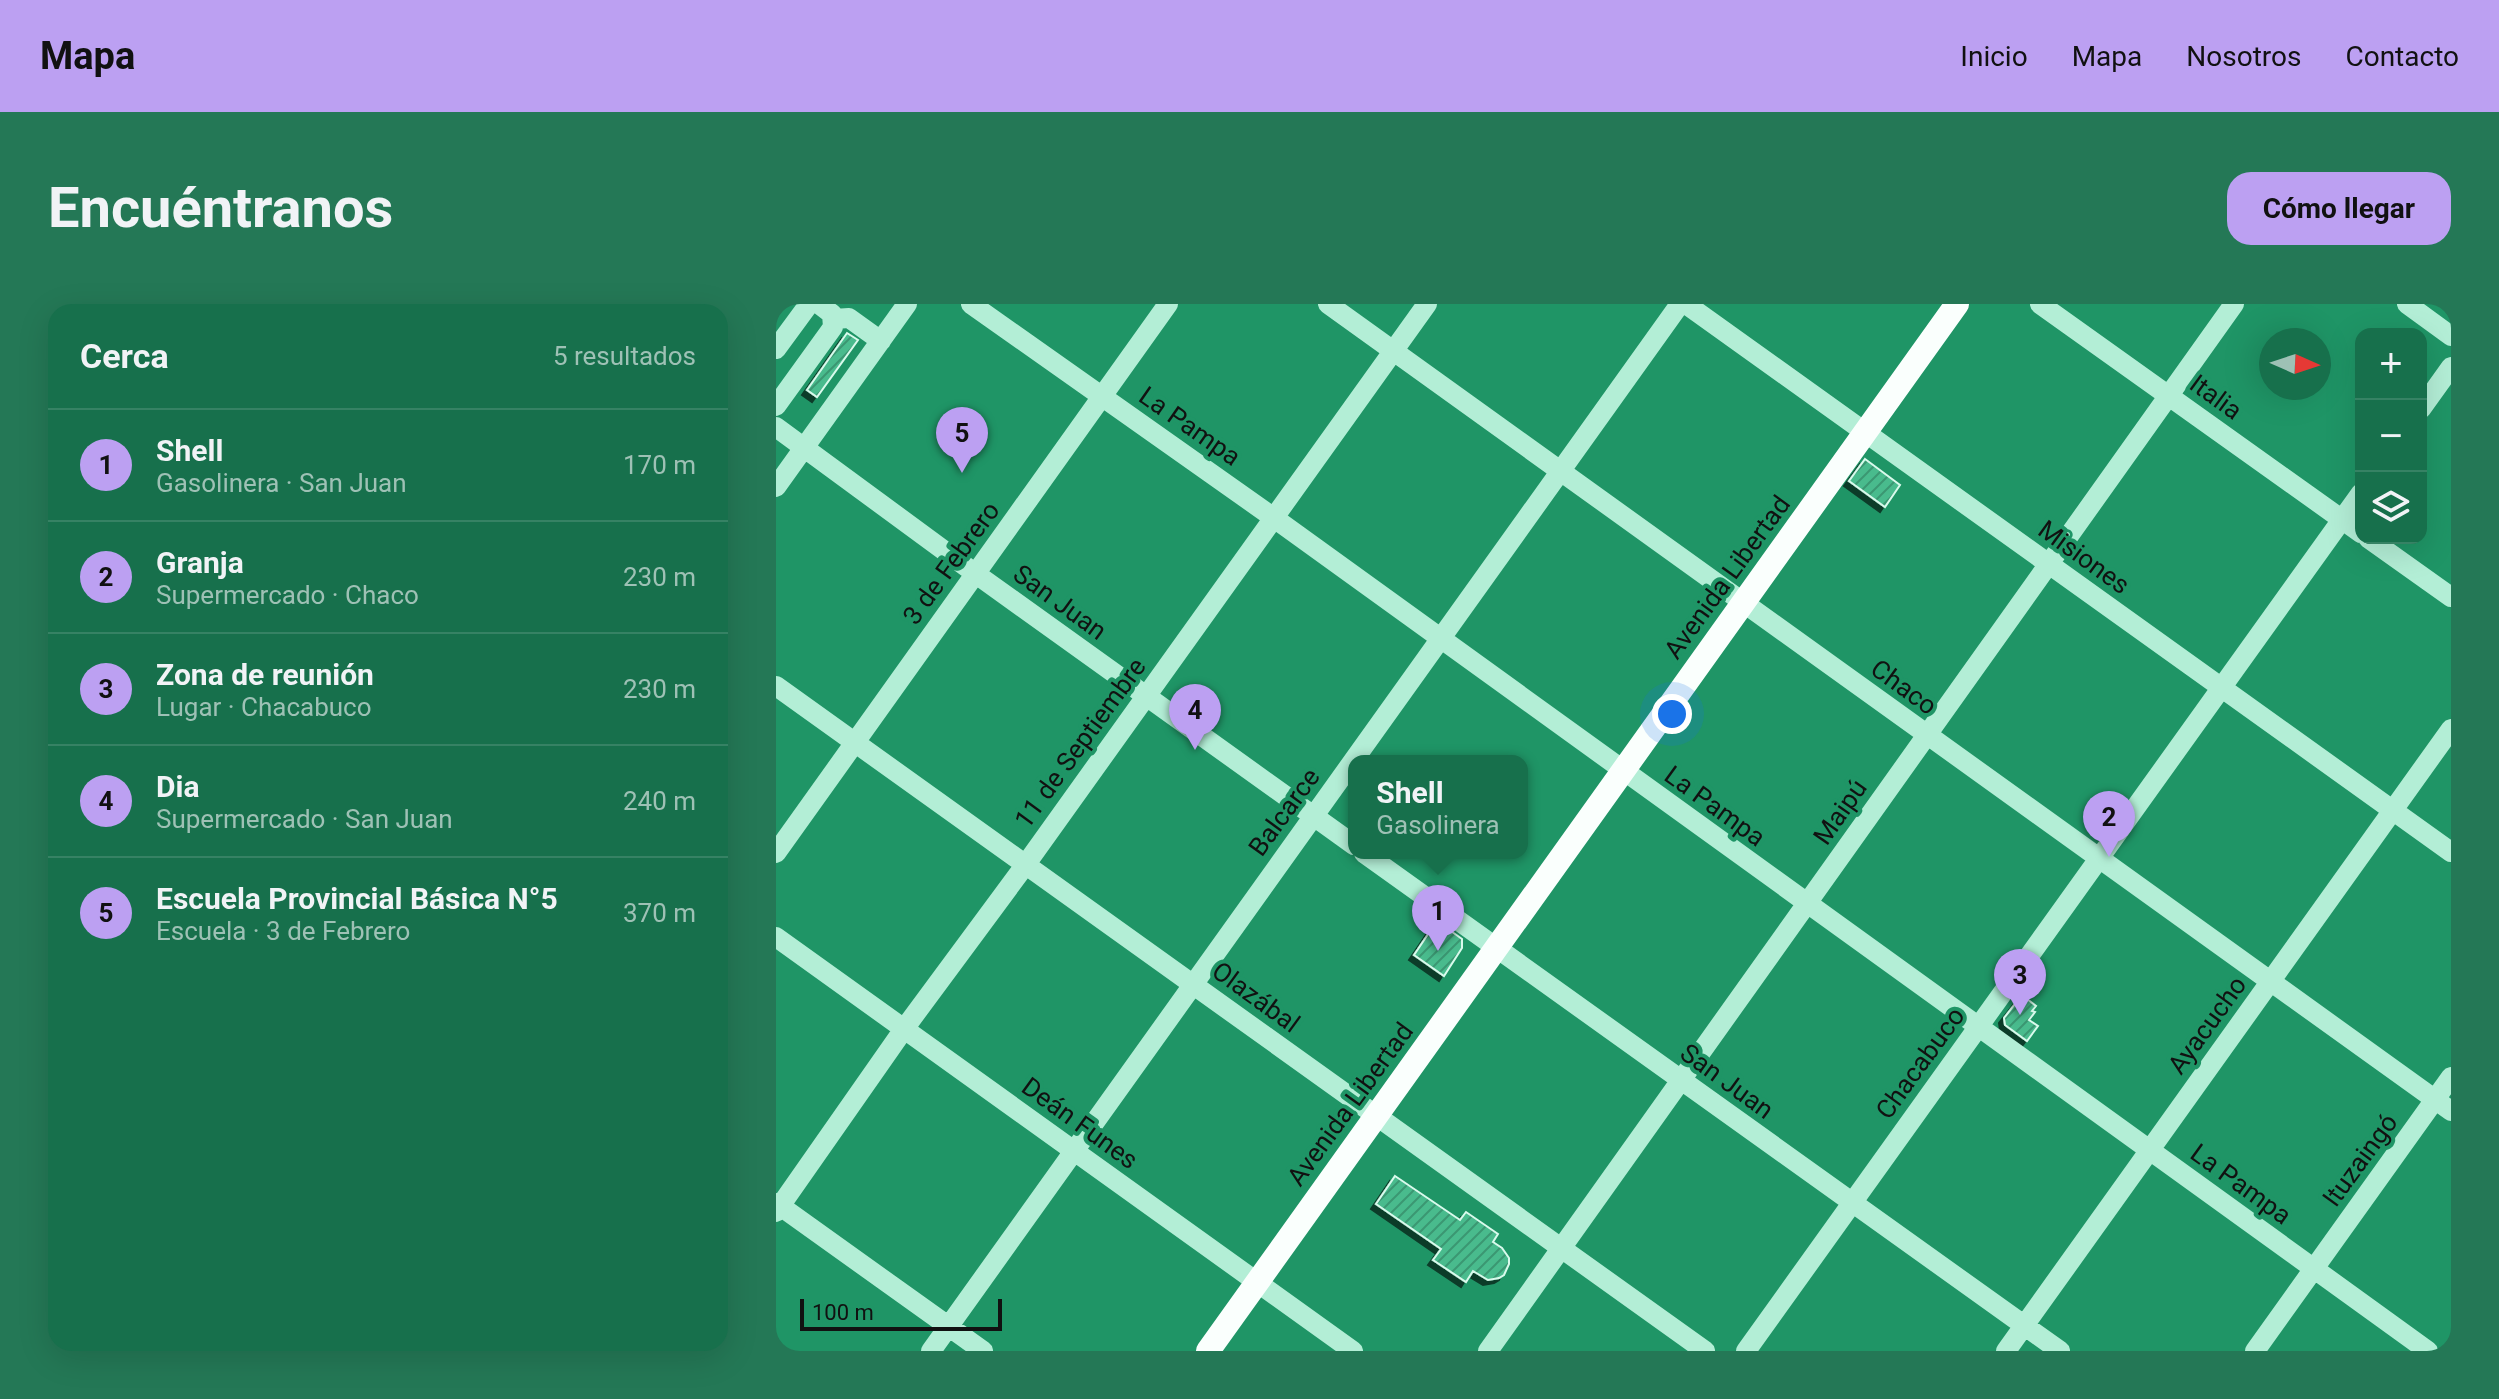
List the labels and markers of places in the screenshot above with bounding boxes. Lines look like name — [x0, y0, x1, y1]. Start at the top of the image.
pin: 5 — [936, 407, 988, 473]
pin: 4 — [1169, 684, 1221, 750]
pin: 2 — [2083, 791, 2135, 857]
pin: 1 — [1412, 885, 1464, 951]
pin: 3 — [1994, 949, 2046, 1015]

